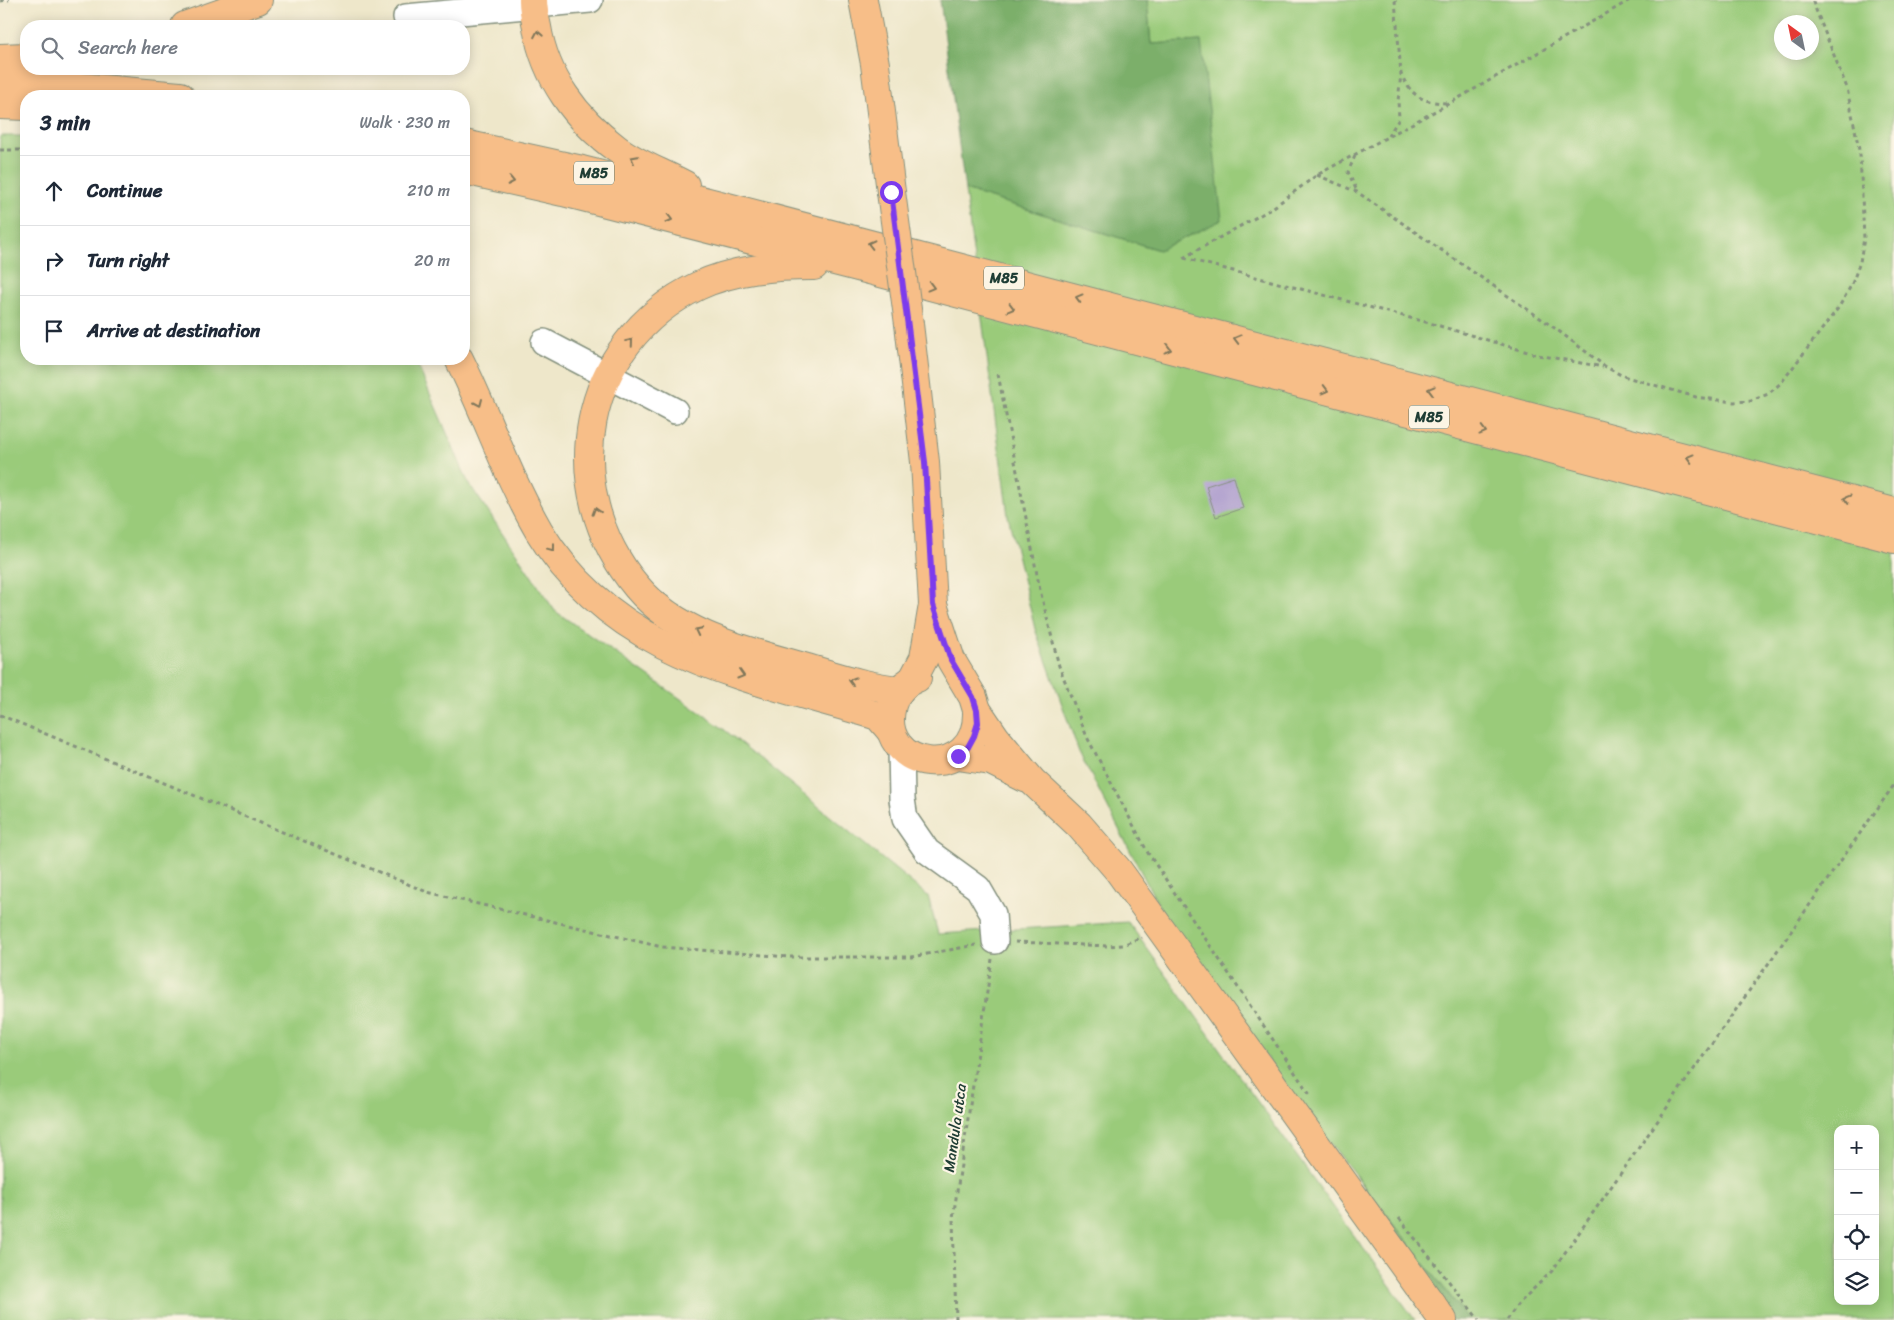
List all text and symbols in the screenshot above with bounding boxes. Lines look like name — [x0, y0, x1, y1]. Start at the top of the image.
north arrow — [1774, 15, 1819, 60]
search box — [20, 20, 470, 75]
one-way arrow — [534, 30, 544, 39]
text: Search here — [78, 31, 178, 64]
icon: search — [38, 34, 66, 62]
text: 3 min — [40, 104, 90, 142]
text: Walk · 230 m — [359, 108, 450, 137]
one-way arrow — [631, 155, 640, 165]
road number: M85 — [574, 162, 614, 184]
text: Continue — [87, 174, 163, 207]
one-way arrow — [507, 175, 516, 186]
text: 210 m — [407, 176, 450, 205]
icon: ahead — [40, 177, 68, 205]
route start — [880, 181, 903, 204]
one-way arrow — [665, 213, 674, 224]
one-way arrow — [867, 239, 876, 250]
text: Turn right — [87, 244, 169, 277]
text: 20 m — [414, 246, 450, 275]
icon: right — [40, 247, 68, 275]
road number: M85 — [984, 266, 1024, 290]
one-way arrow — [927, 281, 935, 291]
one-way arrow — [1075, 293, 1084, 304]
one-way arrow — [1007, 302, 1015, 313]
text: Arrive at destination — [87, 314, 260, 347]
icon: arrive — [40, 317, 68, 345]
one-way arrow — [1232, 334, 1241, 345]
one-way arrow — [624, 338, 633, 347]
one-way arrow — [1164, 343, 1173, 354]
one-way arrow — [1321, 384, 1330, 395]
one-way arrow — [1426, 385, 1435, 396]
one-way arrow — [473, 398, 484, 407]
road number: M85 — [1409, 406, 1449, 428]
one-way arrow — [1478, 426, 1486, 436]
one-way arrow — [1685, 453, 1694, 464]
one-way arrow — [1842, 494, 1851, 505]
one-way arrow — [591, 508, 601, 516]
one-way arrow — [546, 542, 555, 552]
one-way arrow — [694, 627, 703, 637]
one-way arrow — [736, 669, 744, 679]
one-way arrow — [847, 676, 856, 687]
route end — [947, 745, 970, 768]
street label: Mandula utca — [936, 1082, 974, 1174]
map controls — [1834, 1125, 1879, 1305]
button: + — [1834, 1125, 1879, 1170]
button: − — [1834, 1170, 1879, 1215]
button: locate — [1834, 1215, 1879, 1260]
button: layers — [1834, 1260, 1879, 1305]

